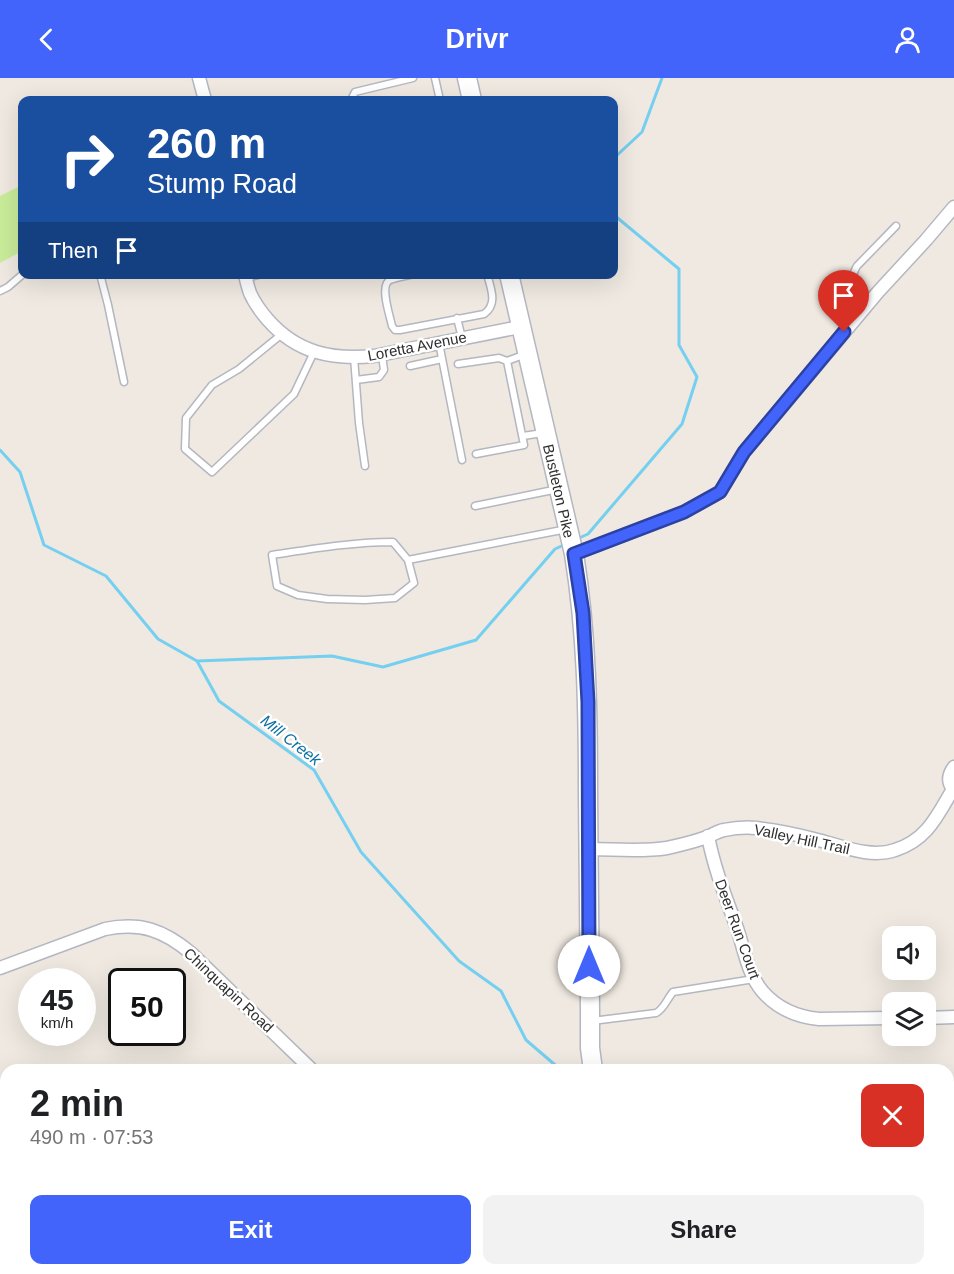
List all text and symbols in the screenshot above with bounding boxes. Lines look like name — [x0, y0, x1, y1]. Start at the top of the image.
icon: back — [30, 23, 63, 56]
icon: person — [891, 23, 924, 56]
text: Drivr — [445, 24, 509, 54]
icon: right — [48, 120, 126, 198]
text: 260 m — [147, 120, 266, 167]
text: Stump Road — [147, 169, 297, 199]
icon: arrive — [110, 234, 143, 267]
text: Then — [48, 238, 98, 263]
pin — [818, 270, 869, 332]
icon: arrive — [827, 279, 860, 312]
street label: Loretta Avenue — [366, 328, 468, 364]
street label: Bustleton Pike — [540, 442, 578, 540]
water label: Mill Creek — [258, 711, 325, 769]
street label: Valley Hill Trail — [753, 821, 851, 857]
street label: Deer Run Court — [712, 877, 764, 982]
map controls — [882, 926, 936, 1046]
button: sound — [882, 926, 936, 980]
position arrow — [557, 934, 621, 998]
street label: Chinquapin Road — [181, 944, 277, 1036]
speed limit sign: 50 — [108, 968, 186, 1046]
text: 45 — [40, 983, 74, 1016]
button: layers — [882, 992, 936, 1046]
text: km/h — [41, 1014, 73, 1031]
text: 2 min — [30, 1083, 124, 1124]
button: close — [861, 1084, 924, 1147]
text: 490 m · 07:53 — [30, 1126, 153, 1148]
button: Exit — [30, 1195, 471, 1264]
button: Share — [483, 1195, 924, 1264]

